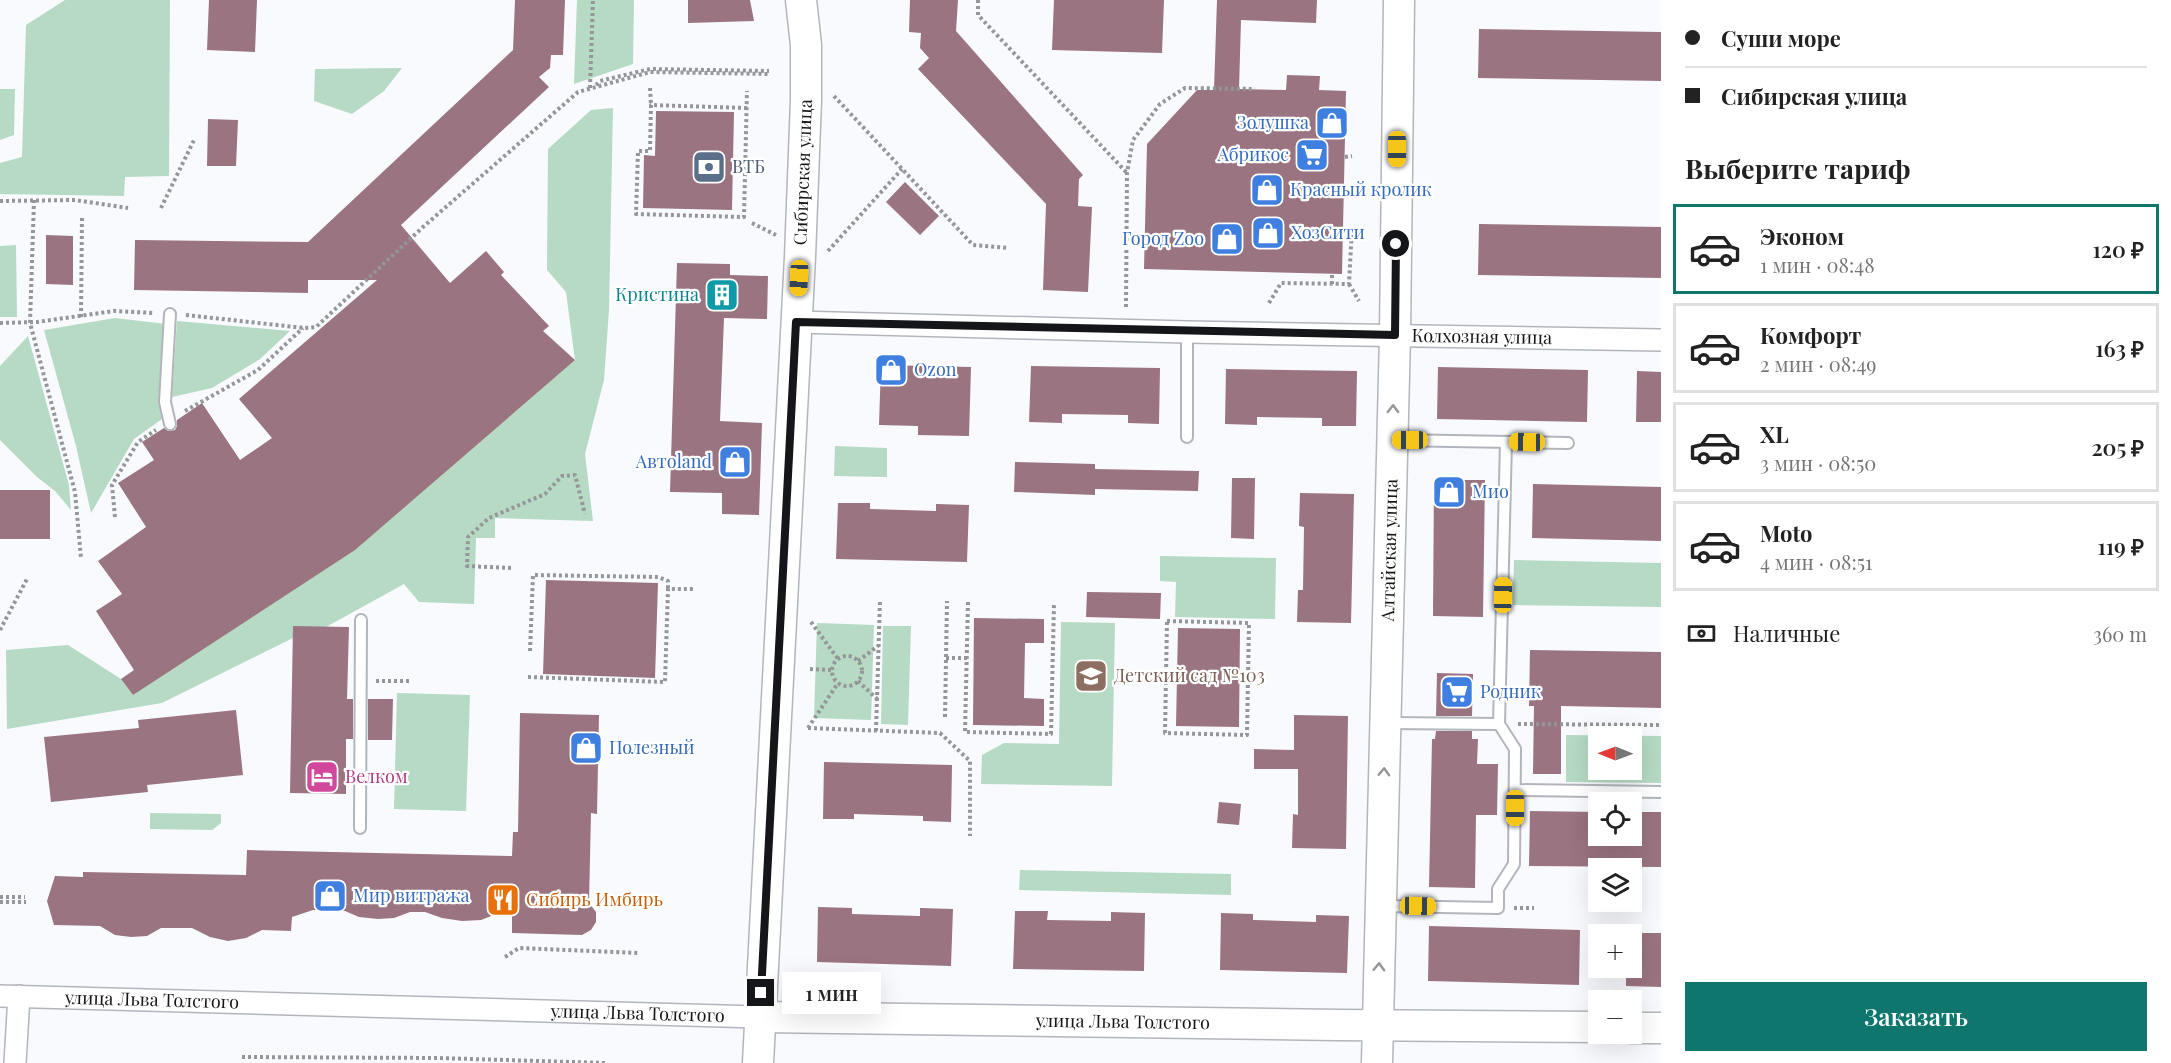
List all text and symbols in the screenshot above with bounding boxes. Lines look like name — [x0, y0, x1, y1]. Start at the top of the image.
text: Суши море — [1721, 23, 1841, 53]
text: Сибирская улица — [1721, 81, 1907, 111]
street label: Сибирская улица — [787, 99, 817, 246]
shop icon: Золушка — [1314, 105, 1350, 141]
place label: Золушка — [1237, 110, 1309, 134]
car — [1388, 131, 1406, 167]
supermarket icon: Абрикос — [1294, 137, 1330, 173]
place label: Абрикос — [1216, 142, 1289, 166]
bank icon: ВТБ — [691, 149, 727, 185]
text: Выберите тариф — [1685, 150, 1911, 186]
place label: ВТБ — [732, 154, 765, 178]
shop icon: Красный кролик — [1249, 172, 1285, 208]
place label: Красный кролик — [1290, 177, 1432, 201]
shop icon: ХозСити — [1250, 215, 1286, 251]
place label: ХозСити — [1291, 220, 1365, 244]
shop icon: Город Zoo — [1209, 221, 1245, 257]
text: Эконом — [1760, 221, 1844, 251]
icon: car — [1688, 222, 1742, 276]
place label: Город Zoo — [1122, 226, 1204, 250]
route start — [1382, 230, 1409, 257]
text: 120 ₽ — [2093, 234, 2144, 264]
text: 1 мин · 08:48 — [1760, 251, 1875, 278]
car — [789, 260, 809, 296]
building icon: Кристина — [704, 277, 740, 313]
place label: Кристина — [615, 282, 699, 306]
text: Комфорт — [1760, 320, 1861, 350]
icon: car — [1688, 321, 1742, 375]
street label: Колхозная улица — [1411, 323, 1552, 349]
text: 163 ₽ — [2095, 333, 2144, 363]
text: 2 мин · 08:49 — [1760, 350, 1877, 377]
shop icon: Ozon — [873, 352, 909, 388]
place label: Ozon — [914, 357, 957, 381]
one-way arrow — [1387, 405, 1399, 414]
text: XL — [1760, 419, 1789, 449]
icon: car — [1688, 420, 1742, 474]
car — [1392, 431, 1428, 449]
text: 205 ₽ — [2091, 432, 2144, 462]
car — [1509, 433, 1545, 451]
shop icon: Автоland — [717, 444, 753, 480]
place label: Автоland — [635, 449, 713, 473]
text: 3 мин · 08:50 — [1760, 449, 1876, 476]
shop icon: Мио — [1431, 474, 1467, 510]
street label: Алтайская улица — [1375, 479, 1402, 623]
place label: Мио — [1472, 479, 1509, 503]
text: Moto — [1760, 518, 1813, 548]
icon: car — [1688, 519, 1742, 573]
text: 119 ₽ — [2097, 531, 2144, 561]
text: 4 мин · 08:51 — [1760, 548, 1872, 575]
car — [1494, 577, 1512, 613]
icon: cash — [1685, 617, 1718, 650]
text: Наличные — [1733, 618, 1840, 648]
text: 360 m — [2093, 620, 2147, 647]
school or university icon: Детский сад №103 — [1073, 658, 1109, 694]
place label: Детский сад №103 — [1114, 663, 1265, 687]
supermarket icon: Родник — [1439, 674, 1475, 710]
place label: Родник — [1480, 679, 1541, 703]
north arrow — [1588, 726, 1642, 780]
map controls — [1588, 726, 1642, 1044]
shop icon: Полезный — [568, 730, 604, 766]
place label: Полезный — [609, 735, 694, 759]
hotel icon: Велком — [304, 759, 340, 795]
place label: Велком — [345, 764, 408, 788]
one-way arrow — [1378, 768, 1390, 777]
car — [1506, 790, 1524, 826]
button: locate — [1588, 792, 1642, 846]
button: layers — [1588, 858, 1642, 912]
shop icon: Мир витража — [312, 878, 348, 914]
restaurant icon: Сибирь Имбирь — [485, 882, 521, 918]
place label: Мир витража — [353, 883, 470, 907]
place label: Сибирь Имбирь — [526, 887, 663, 911]
car — [1400, 897, 1436, 915]
button: + — [1588, 924, 1642, 978]
one-way arrow — [1372, 963, 1385, 972]
callout: 1 мин — [782, 972, 881, 1014]
route end — [747, 979, 774, 1006]
text: 1 мин — [805, 979, 858, 1006]
button: Заказать — [1685, 982, 2147, 1051]
street label: улица Льва Толстого — [64, 985, 240, 1014]
button: − — [1588, 990, 1642, 1044]
street label: улица Льва Толстого — [549, 998, 725, 1027]
street label: улица Льва Толстого — [1035, 1008, 1210, 1034]

